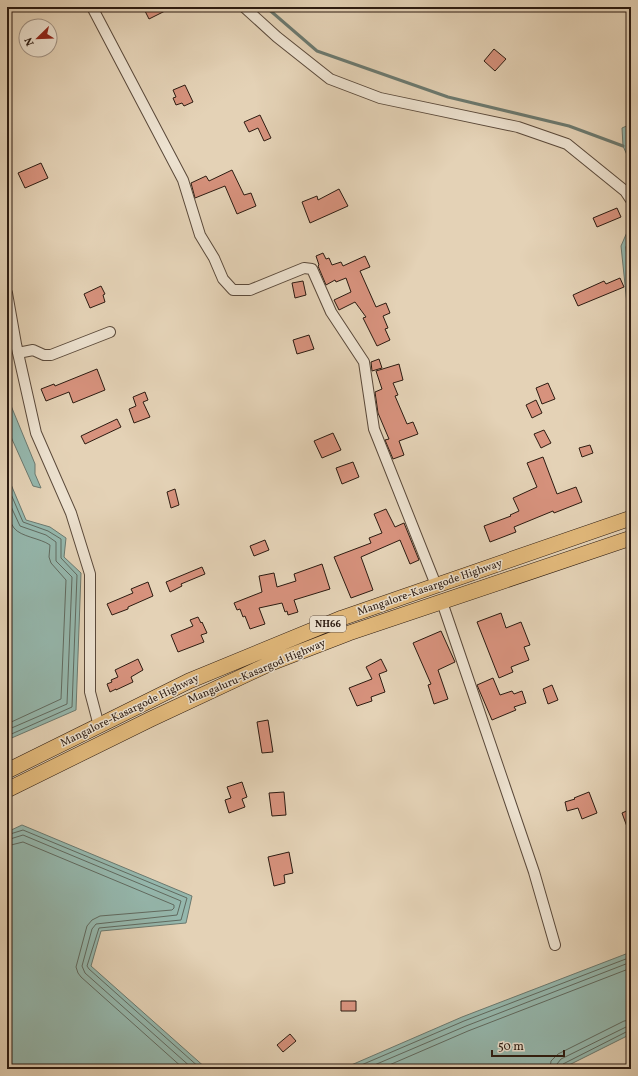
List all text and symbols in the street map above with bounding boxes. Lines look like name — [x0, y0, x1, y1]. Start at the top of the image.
north arrow — [18, 18, 58, 58]
text: N — [22, 35, 39, 48]
street label: Mangalore-Kasargode Highway — [356, 556, 505, 620]
road number: NH66 — [310, 616, 346, 632]
street label: Mangaluru-Kasargod Highway — [186, 636, 328, 708]
street label: Mangalore-Kasargode Highway — [58, 671, 202, 751]
scale bar — [492, 1032, 564, 1058]
text: 50 m — [498, 1039, 524, 1055]

